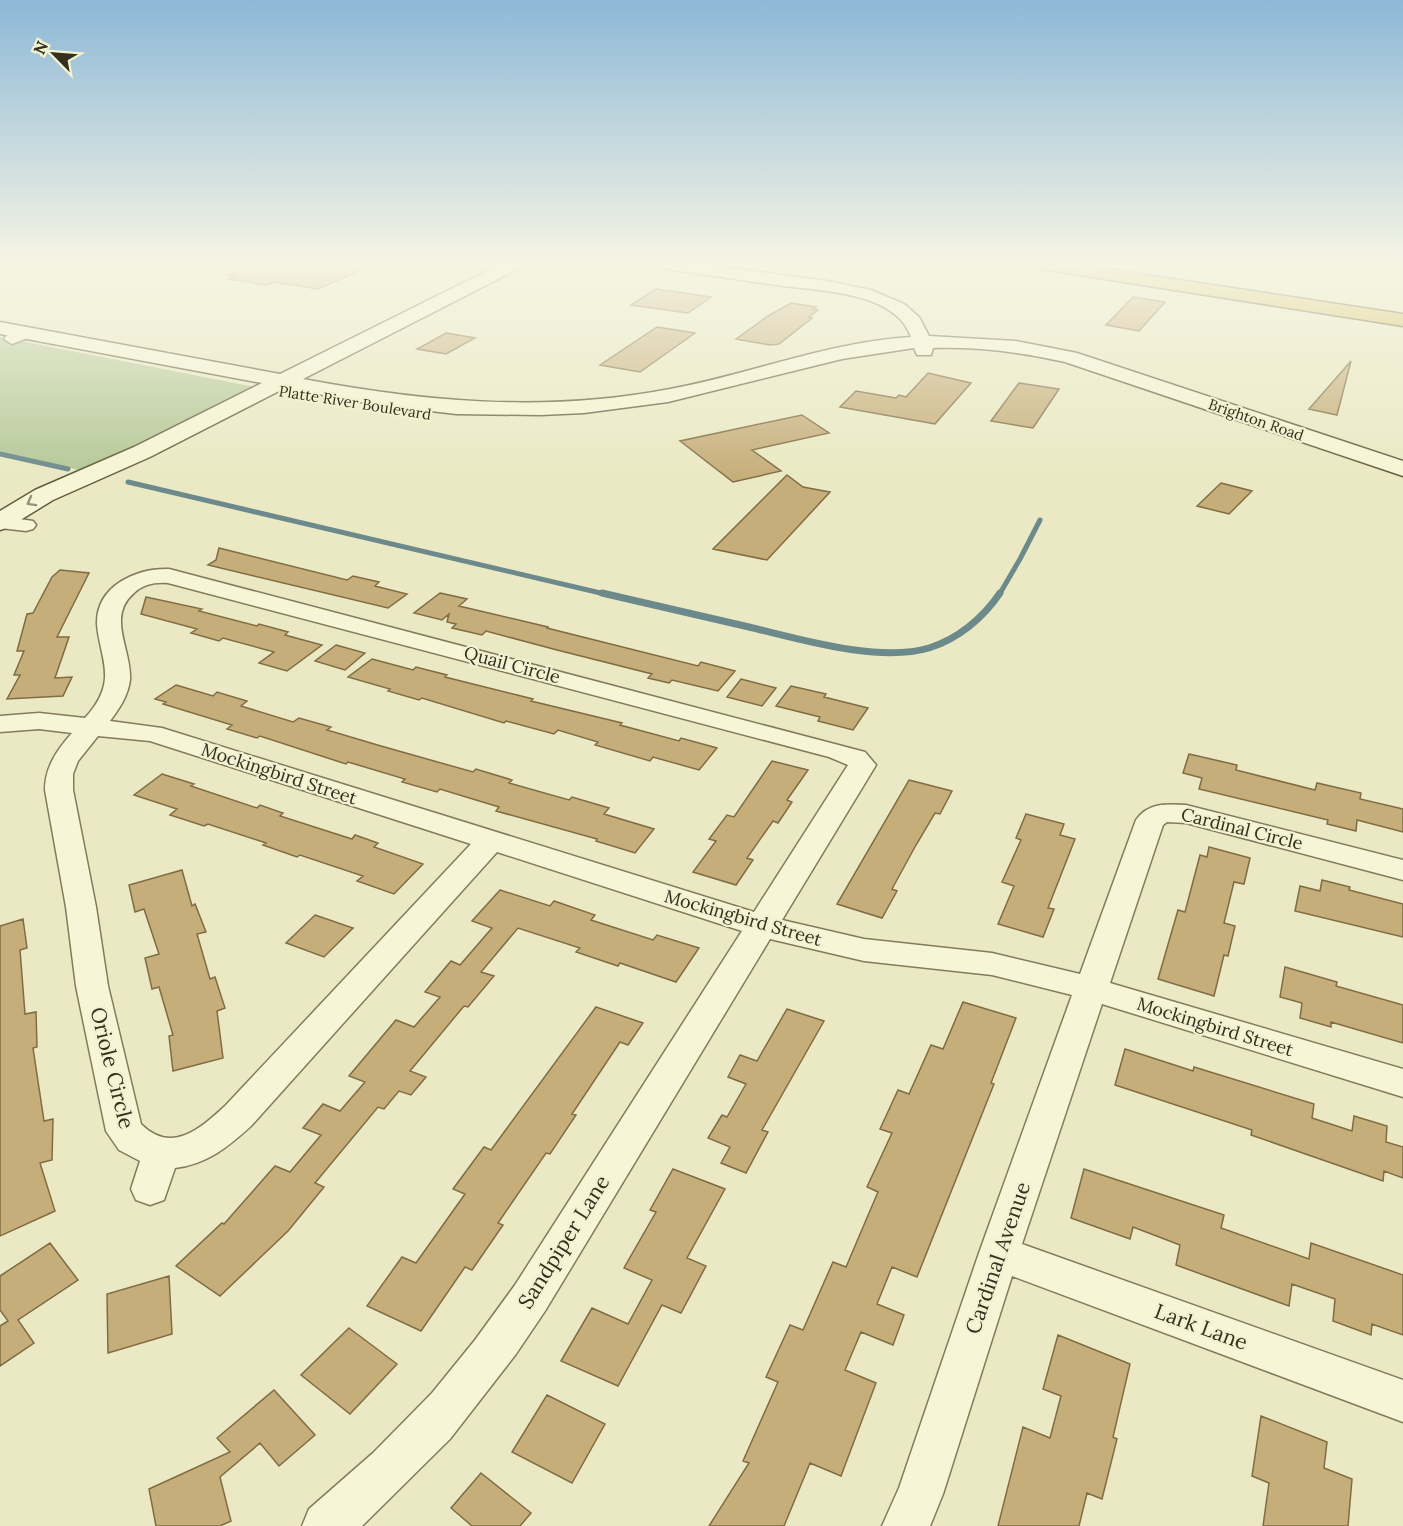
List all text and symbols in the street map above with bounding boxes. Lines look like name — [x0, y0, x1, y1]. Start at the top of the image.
north arrow — [24, 24, 84, 84]
text: N — [29, 38, 52, 57]
street label: Platte River Boulevard — [278, 381, 433, 424]
street label: Brighton Road — [1206, 394, 1306, 445]
one-way arrow — [27, 495, 37, 506]
street label: Quail Circle — [462, 641, 563, 688]
street label: Mockingbird Street — [198, 738, 360, 810]
street label: Cardinal Circle — [1179, 802, 1306, 855]
street label: Mockingbird Street — [662, 884, 824, 951]
street label: Mockingbird Street — [1134, 992, 1296, 1061]
street label: Oriole Circle — [84, 1004, 141, 1131]
street label: Sandpiper Lane — [512, 1170, 615, 1314]
street label: Cardinal Avenue — [959, 1178, 1036, 1337]
street label: Lark Lane — [1151, 1297, 1251, 1356]

